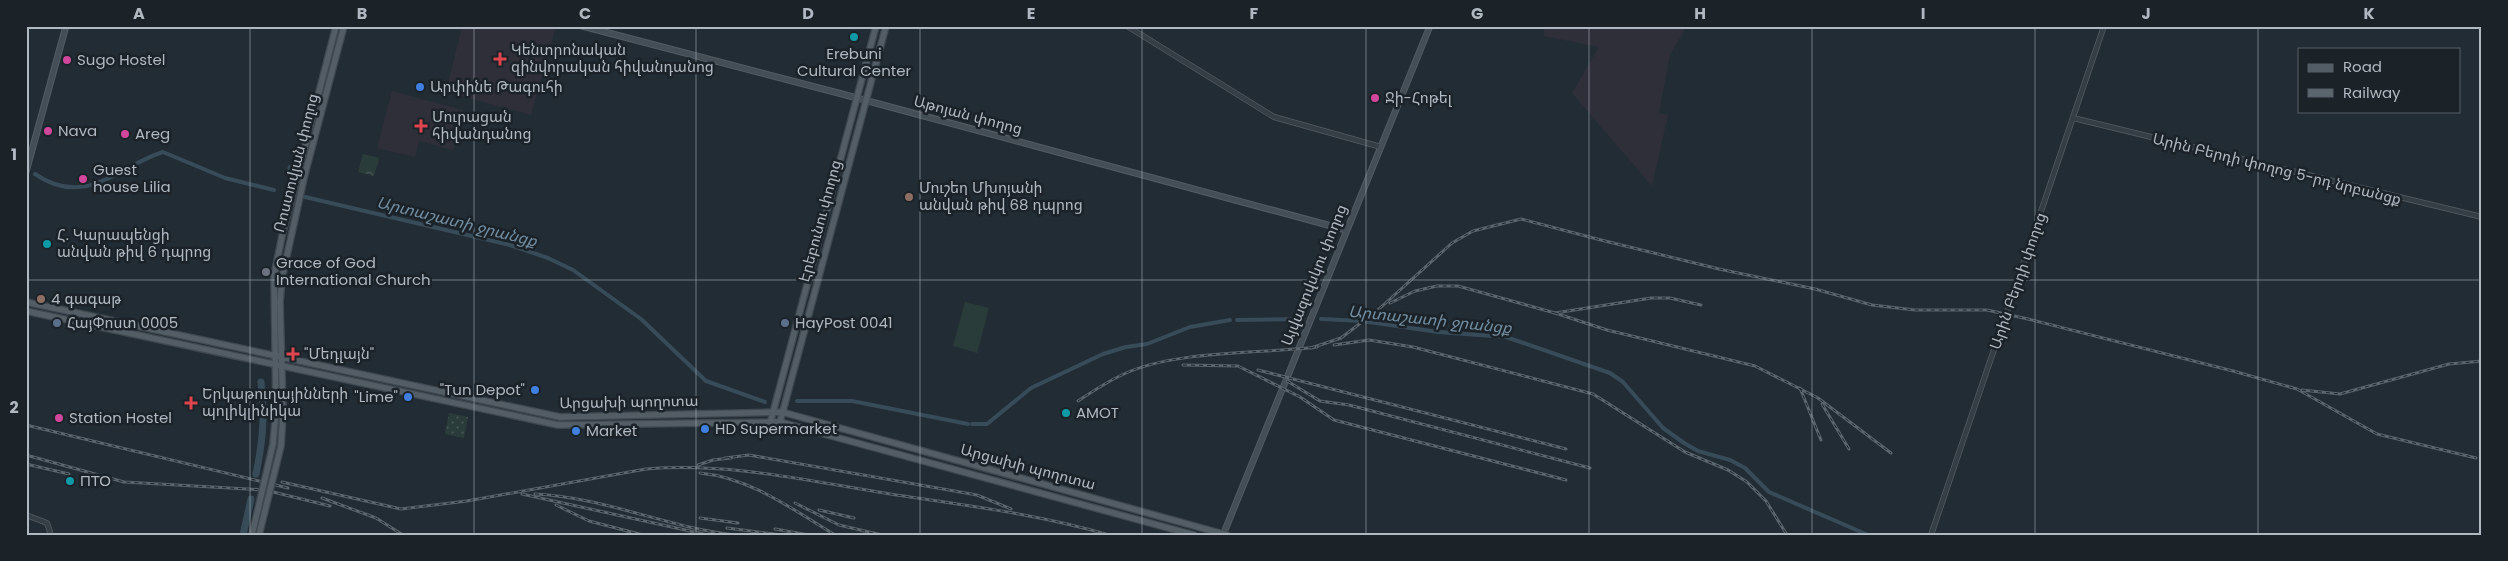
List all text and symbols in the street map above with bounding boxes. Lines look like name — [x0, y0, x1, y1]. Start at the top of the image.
text: A — [133, 2, 145, 25]
text: B — [357, 2, 367, 25]
text: C — [579, 2, 591, 25]
text: D — [802, 2, 814, 25]
text: E — [1027, 2, 1035, 25]
text: F — [1250, 2, 1259, 25]
text: G — [1471, 2, 1483, 25]
text: H — [1694, 2, 1706, 25]
text: I — [1921, 2, 1925, 25]
text: J — [2141, 2, 2151, 25]
text: K — [2363, 2, 2375, 25]
marker: Erebuni Cultural Center — [848, 31, 860, 43]
place label: Կենտրոնական զինվորական հիվանդանոց — [511, 39, 714, 77]
place label: Erebuni Cultural Center — [797, 43, 911, 81]
legend — [2298, 48, 2460, 112]
place label: Sugo Hostel — [77, 49, 165, 70]
marker: Կենտրոնական զինվորական հիվանդանոց — [493, 52, 507, 66]
marker: Sugo Hostel — [61, 54, 73, 66]
text: Road — [2343, 56, 2382, 77]
place label: Արփինե Թագուհի — [430, 76, 563, 97]
marker: Արփինե Թագուհի — [414, 81, 426, 93]
text: Railway — [2343, 82, 2401, 103]
place label: Ջի-Հոթել — [1385, 87, 1453, 108]
street label: Աթոյան փողոց — [911, 90, 1025, 139]
street label: Ռոստովյան փողոց — [268, 91, 323, 235]
marker: Ջի-Հոթել — [1369, 92, 1381, 104]
place label: Մուրացան հիվանդանոց — [432, 106, 531, 144]
marker: Մուրացան հիվանդանոց — [414, 119, 428, 133]
place label: Nava — [58, 120, 97, 141]
place label: Areg — [135, 123, 170, 144]
marker: Nava — [42, 125, 54, 137]
street label: Արին Բերդի փողոց 5-րդ նրբանցք — [2151, 127, 2404, 210]
marker: Areg — [119, 128, 131, 140]
text: 1 — [11, 143, 17, 166]
street label: Էրեբունու փողոց — [793, 157, 846, 284]
place label: Guest house Lilia — [93, 159, 171, 197]
marker: Guest house Lilia — [77, 173, 89, 185]
place label: Մուշեղ Մխոյանի անվան թիվ 68 դպրոց — [919, 177, 1083, 215]
water label: Արտաշատի ջրանցք — [374, 190, 541, 253]
marker: Մուշեղ Մխոյանի անվան թիվ 68 դպրոց — [903, 191, 915, 203]
street label: Այվազովսկու փողոց — [1276, 201, 1352, 349]
street label: Արին Բերդի փողոց — [1984, 209, 2051, 352]
place label: Հ. Կարապենցի անվան թիվ 6 դպրոց — [57, 224, 211, 262]
marker: Հ. Կարապենցի անվան թիվ 6 դպրոց — [41, 238, 53, 250]
place label: Grace of God International Church — [276, 252, 431, 290]
marker: Grace of God International Church — [260, 266, 272, 278]
place label: 4 գագաթ — [51, 288, 122, 309]
marker: 4 գագաթ — [35, 293, 47, 305]
water label: Արտաշատի ջրանցք — [1347, 299, 1514, 340]
place label: ՀայՓոստ 0005 — [67, 312, 178, 333]
place label: HayPost 0041 — [795, 312, 893, 333]
marker: ՀայՓոստ 0005 — [51, 317, 63, 329]
marker: HayPost 0041 — [779, 317, 791, 329]
place label: "Մեդլայն" — [304, 343, 374, 364]
marker: "Մեդլայն" — [286, 347, 300, 361]
place label: "Tun Depot" — [440, 379, 525, 400]
place label: Երկաթուղայինների պոլիկլինիկա — [202, 383, 348, 421]
marker: "Tun Depot" — [529, 384, 541, 396]
place label: "Lime" — [354, 386, 398, 407]
street label: Արցախի պողոտա — [559, 390, 699, 413]
marker: "Lime" — [402, 391, 414, 403]
text: 2 — [9, 396, 19, 419]
marker: Երկաթուղայինների պոլիկլինիկա — [184, 396, 198, 410]
place label: AMOT — [1076, 402, 1119, 423]
place label: Station Hostel — [69, 407, 172, 428]
marker: AMOT — [1060, 407, 1072, 419]
marker: Station Hostel — [53, 412, 65, 424]
place label: HD Supermarket — [715, 418, 837, 439]
place label: Market — [586, 420, 637, 441]
marker: HD Supermarket — [699, 423, 711, 435]
marker: Market — [570, 425, 582, 437]
street label: Արցախի պողոտա — [958, 438, 1098, 495]
place label: ПТО — [80, 470, 111, 491]
marker: ПТО — [64, 475, 76, 487]

